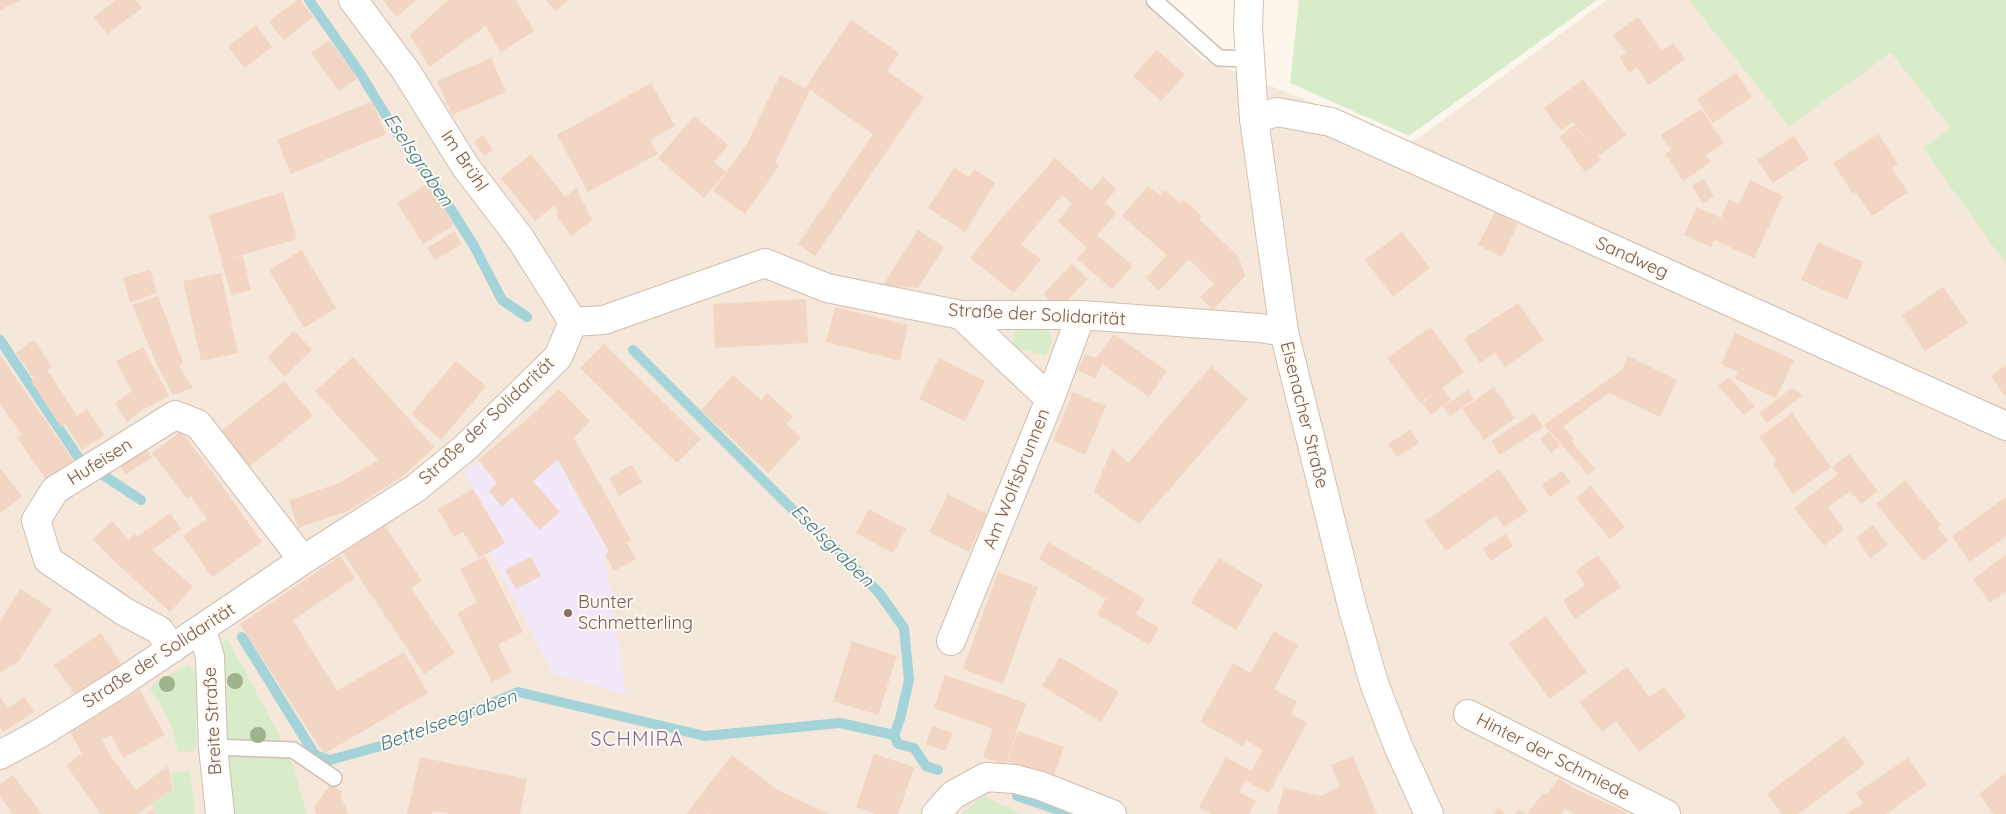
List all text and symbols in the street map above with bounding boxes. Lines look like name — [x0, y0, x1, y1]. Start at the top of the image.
water label: Eselsgraben — [379, 109, 457, 211]
street label: Im Brühl — [436, 126, 492, 196]
street label: Sandweg — [1592, 232, 1672, 284]
street label: Straße der Solidarität — [948, 300, 1126, 330]
street label: Eisenacher Straße — [1275, 339, 1333, 491]
street label: Straße der Solidarität — [415, 353, 559, 489]
street label: Am Wolfsbrunnen — [979, 406, 1055, 552]
street label: Hufeisen — [64, 434, 136, 490]
water label: Eselsgraben — [786, 500, 878, 592]
place label: Bunter Schmetterling — [578, 592, 693, 634]
street label: Straße der Solidarität — [79, 599, 239, 713]
marker: Bunter Schmetterling — [562, 607, 574, 619]
street label: Breite Straße — [199, 666, 227, 776]
water label: Bettelseegraben — [376, 685, 520, 757]
street label: Hinter der Schmiede — [1473, 709, 1633, 805]
district label: SCHMIRA — [589, 728, 685, 752]

